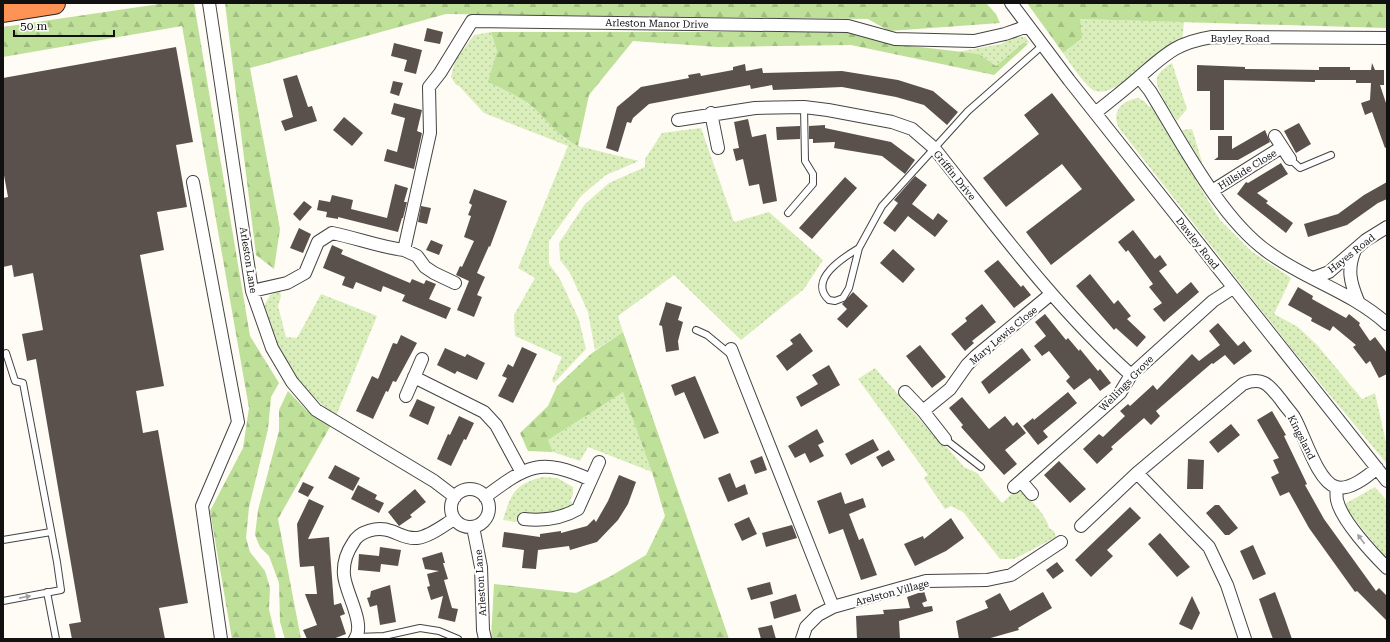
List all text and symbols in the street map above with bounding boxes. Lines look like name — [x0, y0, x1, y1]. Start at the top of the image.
scale bar — [14, 12, 114, 38]
street label: Arleston Manor Drive — [605, 17, 709, 30]
text: 50 m — [20, 19, 47, 33]
street label: Bayley Road — [1210, 33, 1270, 44]
street label: Hillside Close — [1216, 147, 1279, 192]
street label: Griffin Drive — [931, 148, 978, 203]
street label: Dawley Road — [1174, 215, 1222, 272]
street label: Arleston Lane — [238, 226, 259, 294]
street label: Hayes Road — [1326, 231, 1377, 275]
street label: Mary Lewis Close — [967, 304, 1040, 367]
street label: Wellings Grove — [1097, 353, 1156, 413]
street label: Kingsland — [1286, 413, 1318, 462]
one-way arrow — [1357, 534, 1365, 545]
street label: Arleston Lane — [473, 549, 488, 617]
street label: Arelston Village — [854, 577, 931, 608]
one-way arrow — [19, 593, 31, 599]

